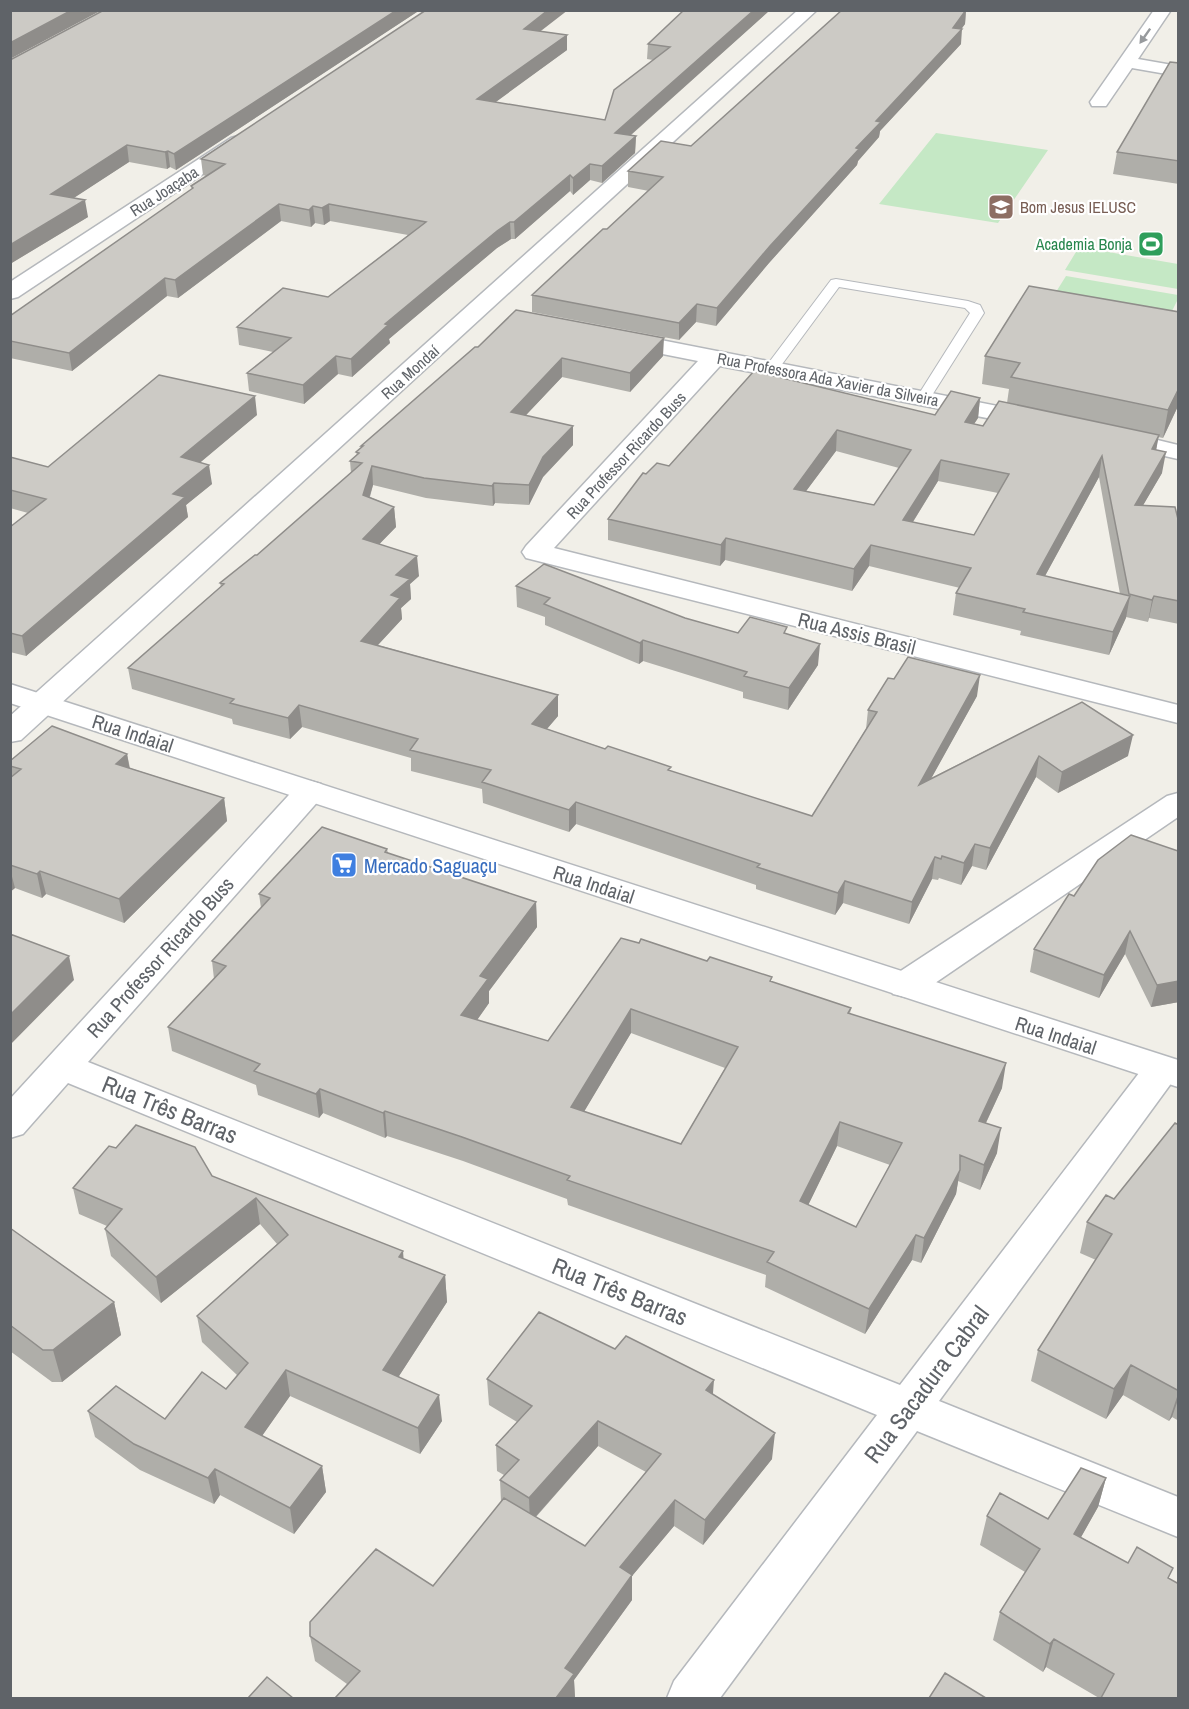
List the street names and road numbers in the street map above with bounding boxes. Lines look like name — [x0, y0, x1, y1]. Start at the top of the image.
street label: Rua Joaçaba — [126, 160, 203, 221]
street label: Rua Mondaí — [376, 340, 444, 404]
street label: Rua Professora Ada Xavier da Silveira — [715, 347, 941, 411]
street label: Rua Professor Ricardo Buss — [561, 387, 691, 523]
street label: Rua Assis Brasil — [795, 605, 919, 661]
street label: Rua Indaial — [89, 707, 177, 759]
street label: Rua Indaial — [550, 858, 638, 910]
street label: Rua Professor Ricardo Buss — [80, 871, 240, 1043]
street label: Rua Indaial — [1012, 1009, 1100, 1061]
street label: Rua Três Barras — [98, 1067, 242, 1151]
street label: Rua Três Barras — [548, 1249, 692, 1333]
street label: Rua Sacadura Cabral — [856, 1299, 996, 1469]

